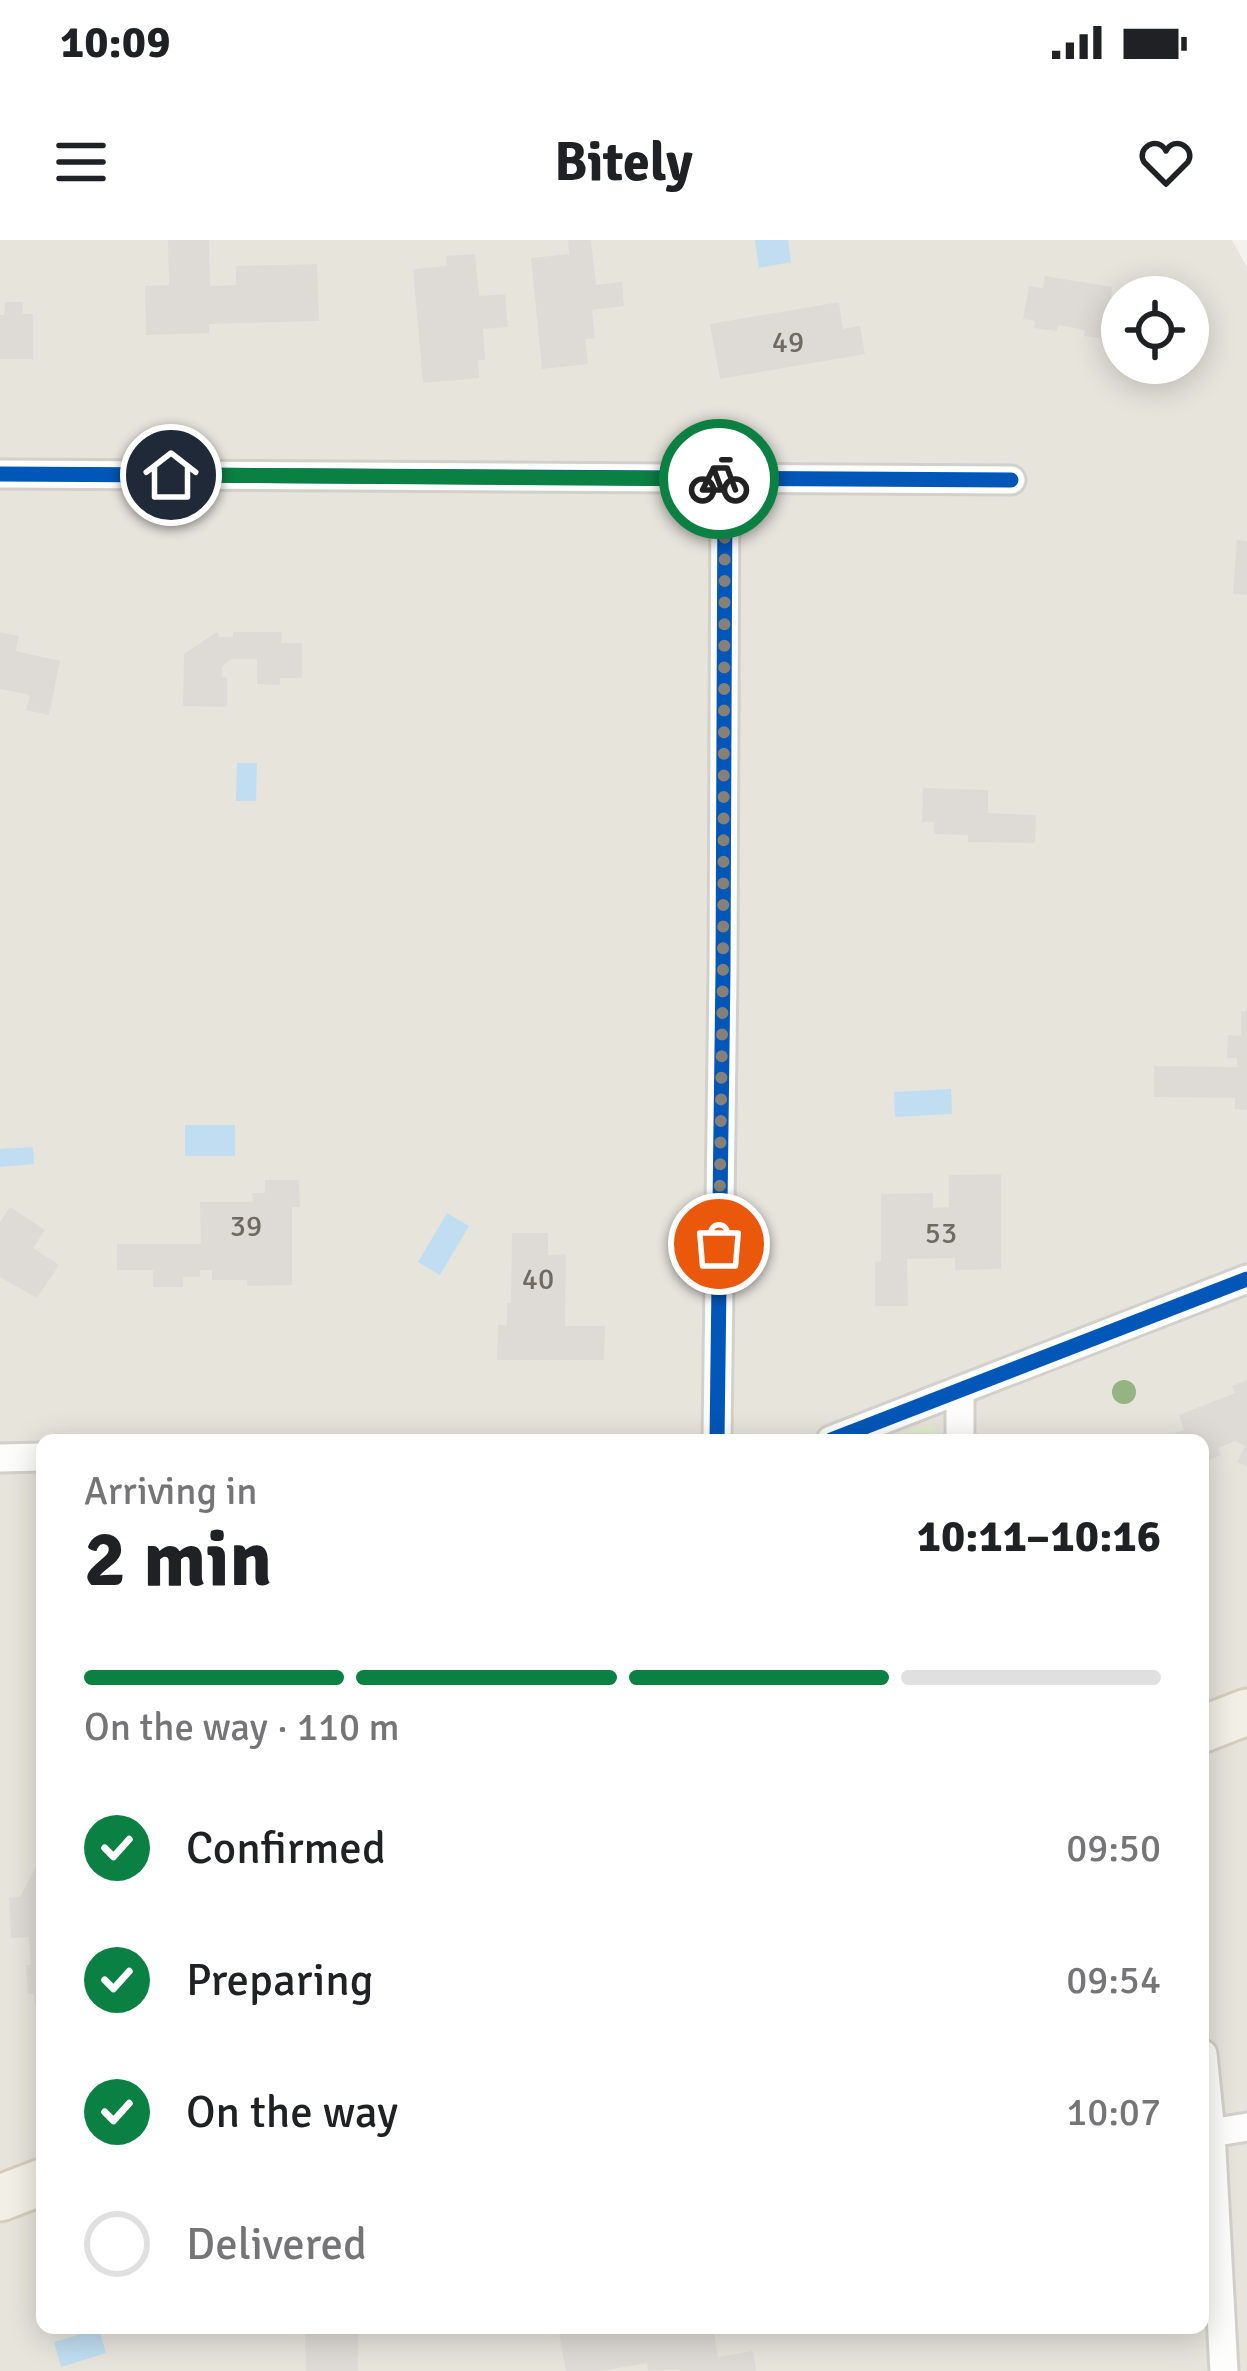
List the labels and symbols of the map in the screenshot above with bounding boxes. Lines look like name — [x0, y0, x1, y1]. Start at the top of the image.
house number: 49 — [772, 324, 804, 361]
courier — [659, 419, 779, 539]
pin — [120, 424, 222, 526]
pin — [668, 1193, 770, 1295]
house number: 39 — [230, 1208, 262, 1245]
house number: 53 — [925, 1215, 957, 1252]
house number: 40 — [522, 1261, 554, 1298]

